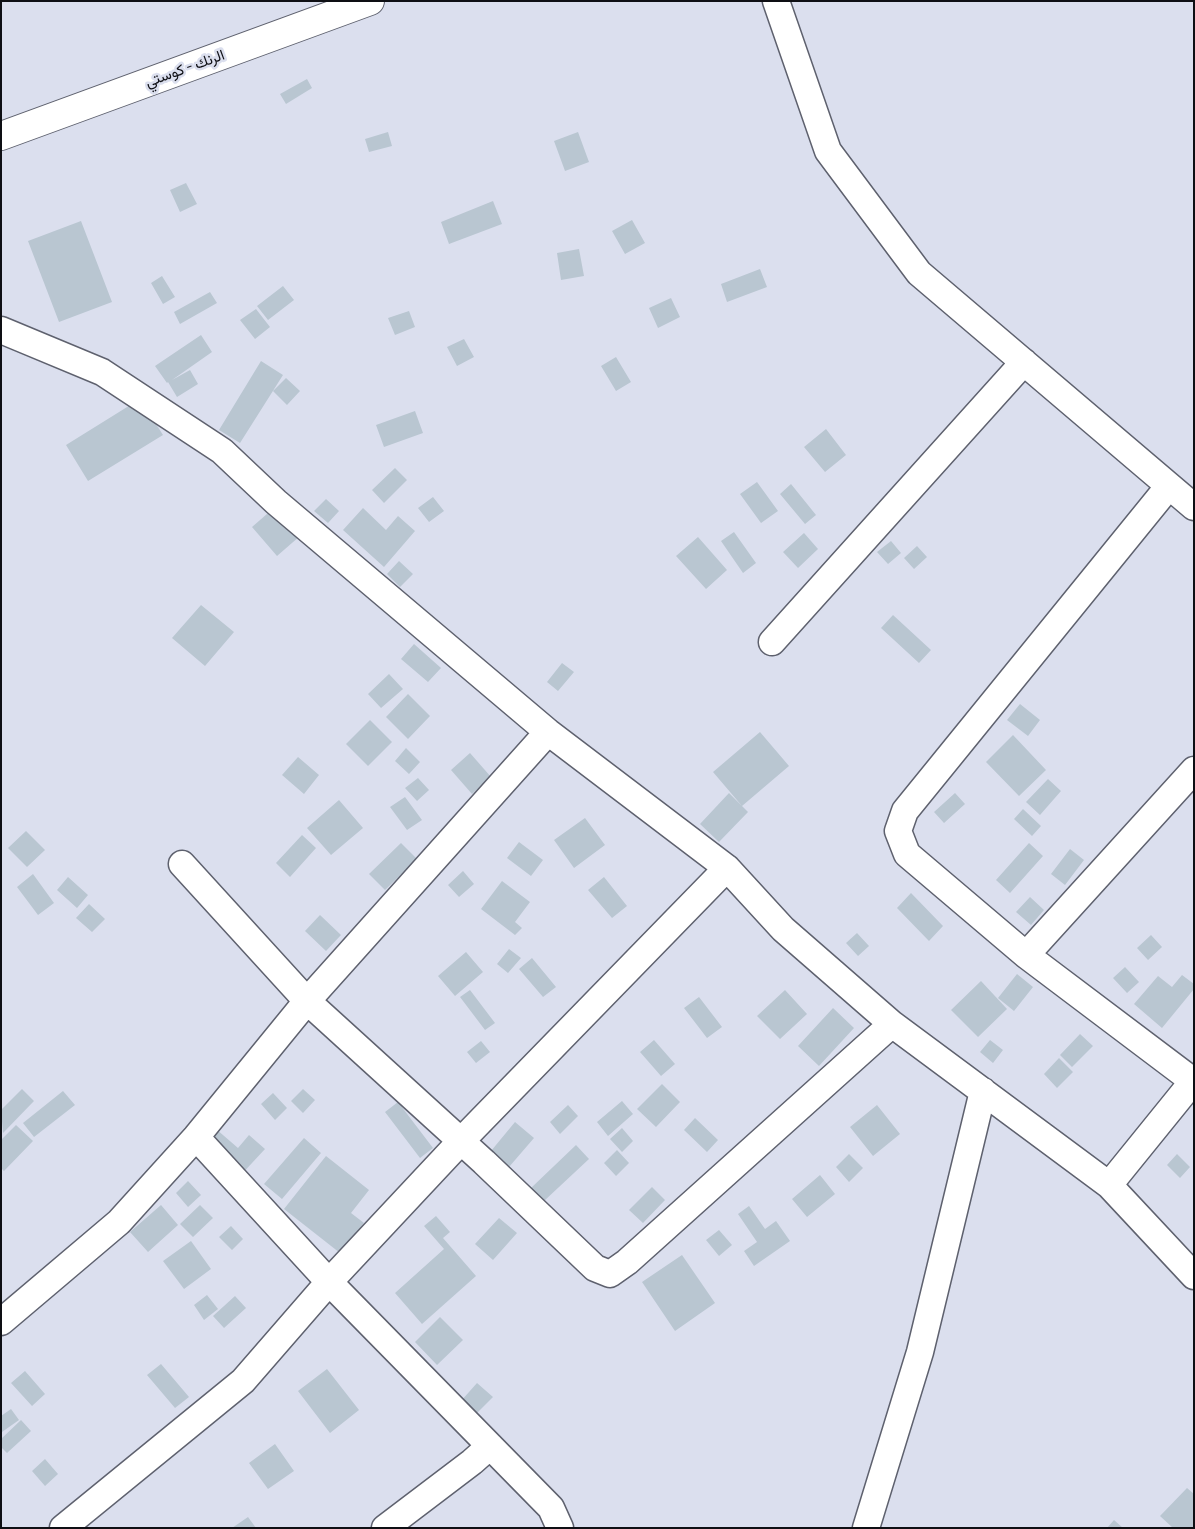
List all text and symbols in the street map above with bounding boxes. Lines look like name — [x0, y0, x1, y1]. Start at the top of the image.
street label: الرنك - كوستي — [143, 46, 227, 92]

